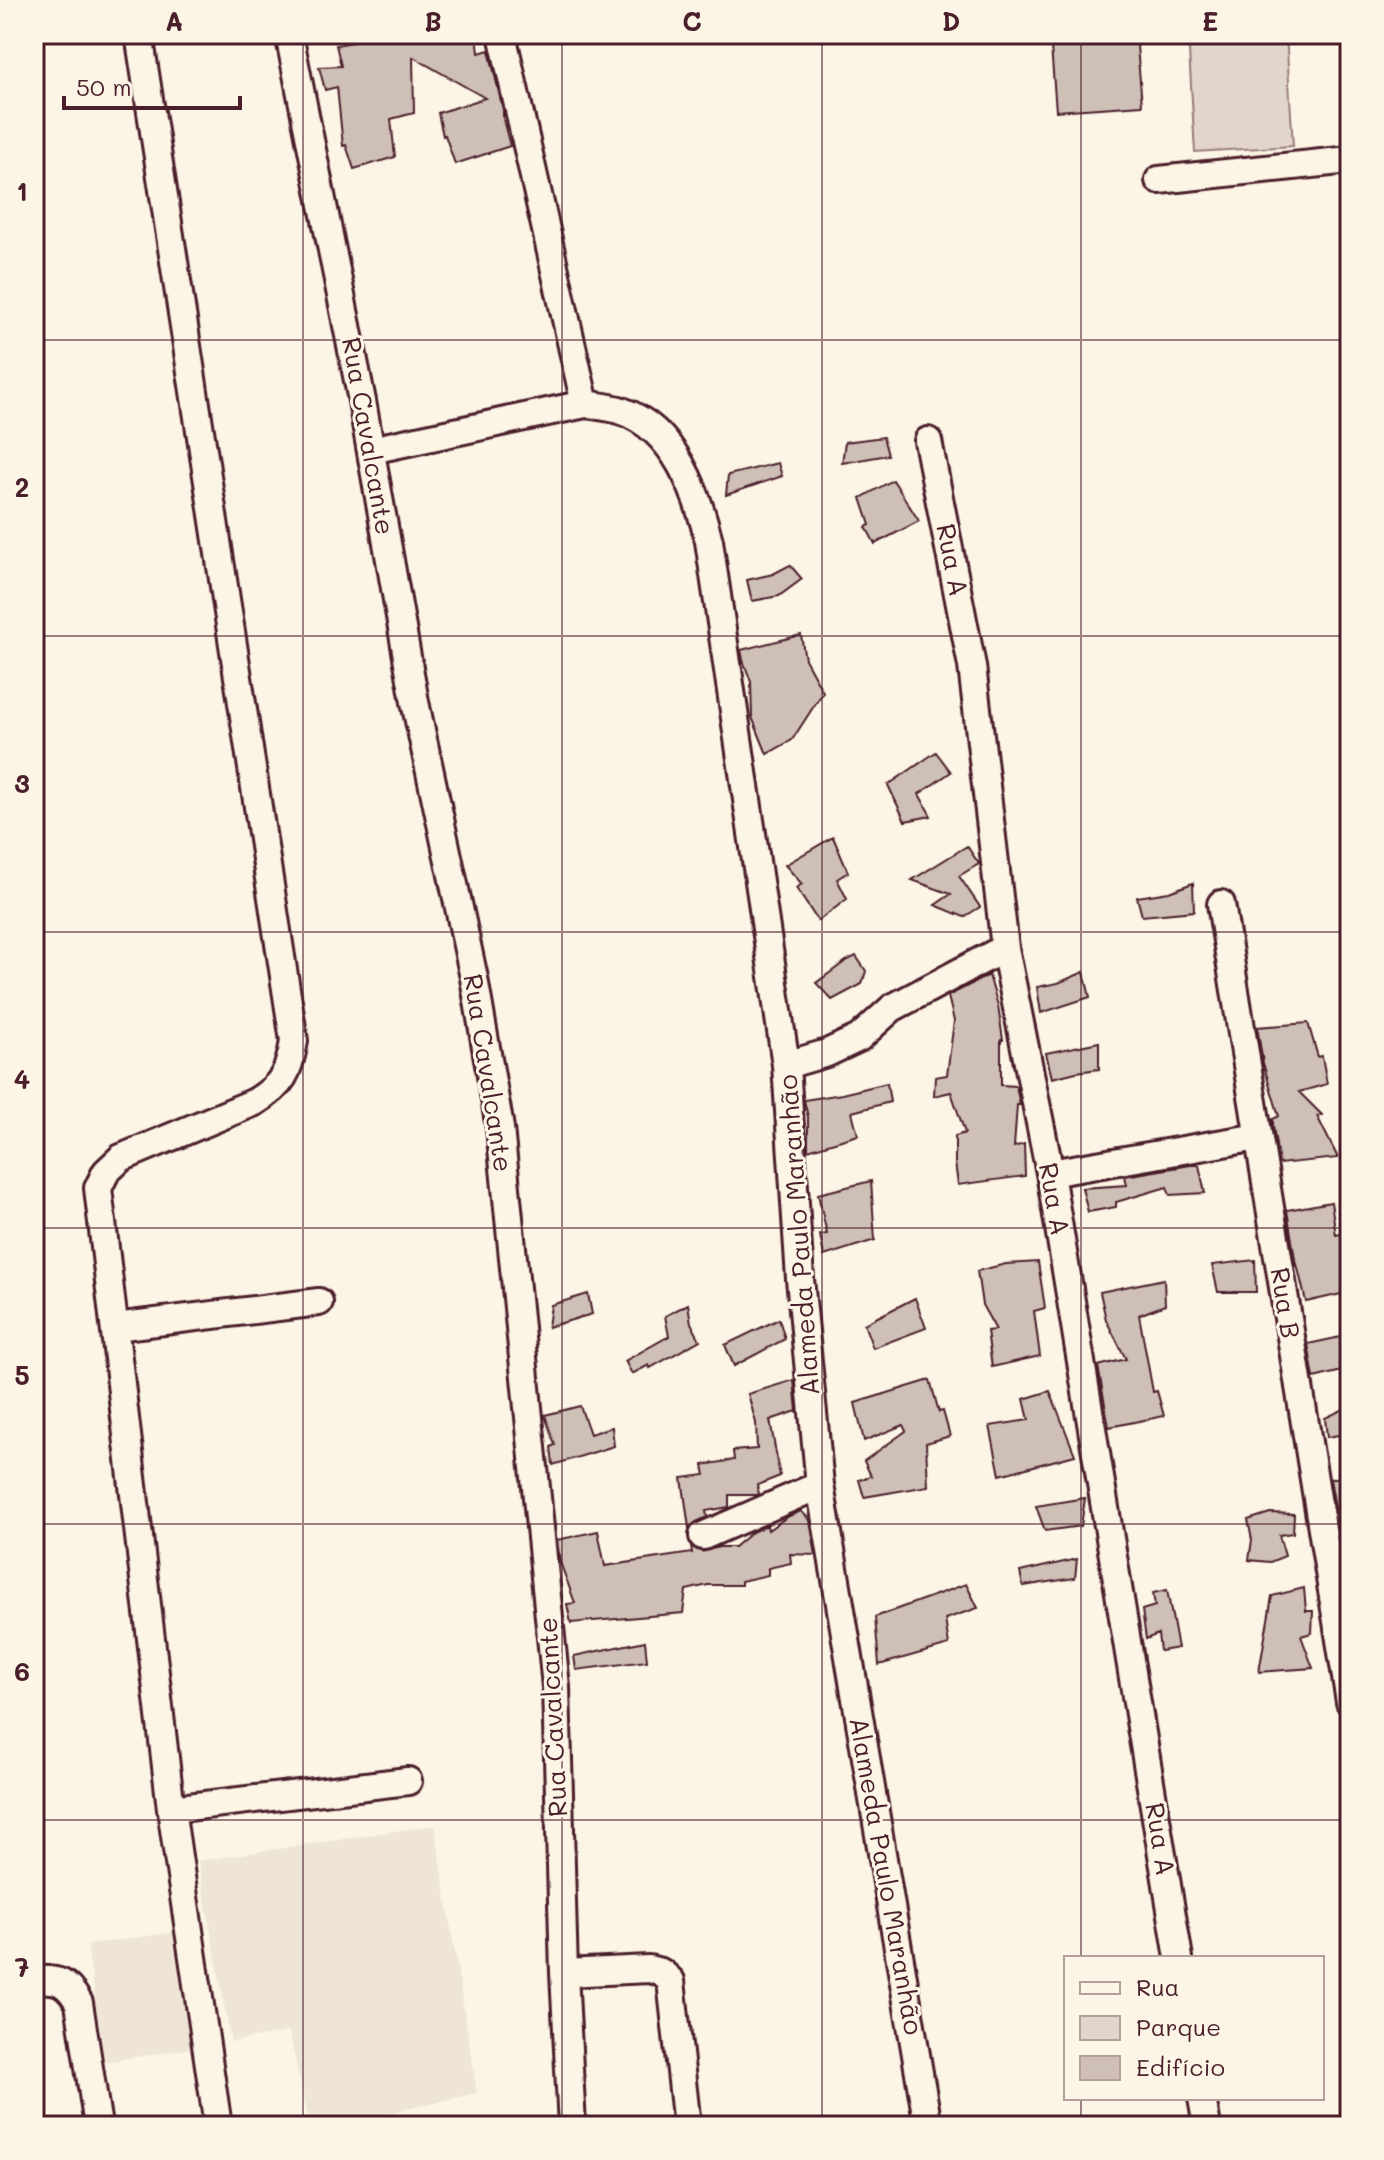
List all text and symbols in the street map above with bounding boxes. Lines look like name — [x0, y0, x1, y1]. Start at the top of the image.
text: A — [165, 4, 183, 38]
text: B — [424, 4, 442, 38]
text: C — [682, 4, 702, 38]
text: D — [942, 4, 960, 38]
text: E — [1202, 4, 1218, 38]
scale bar — [64, 60, 240, 110]
text: 50 m — [76, 71, 132, 102]
text: 1 — [16, 174, 28, 208]
street label: Rua Cavalcante — [335, 334, 403, 537]
text: 2 — [15, 470, 29, 504]
street label: Rua A — [929, 521, 977, 599]
text: 3 — [14, 766, 30, 800]
street label: Rua Cavalcante — [457, 971, 521, 1174]
text: 4 — [14, 1062, 30, 1096]
street label: Alameda Paulo Maranhão — [770, 1073, 826, 1397]
street label: Rua A — [1032, 1160, 1078, 1238]
street label: Rua B — [1264, 1265, 1308, 1341]
text: 5 — [14, 1358, 30, 1392]
street label: Rua Cavalcante — [530, 1616, 574, 1818]
text: 6 — [14, 1654, 30, 1688]
street label: Alameda Paulo Maranhão — [842, 1714, 932, 2037]
street label: Rua A — [1138, 1800, 1184, 1878]
text: 7 — [15, 1950, 29, 1984]
legend — [1064, 1956, 1324, 2100]
text: Rua — [1136, 1971, 1179, 2002]
text: Parque — [1136, 2011, 1221, 2042]
text: Edifício — [1136, 2051, 1225, 2082]

